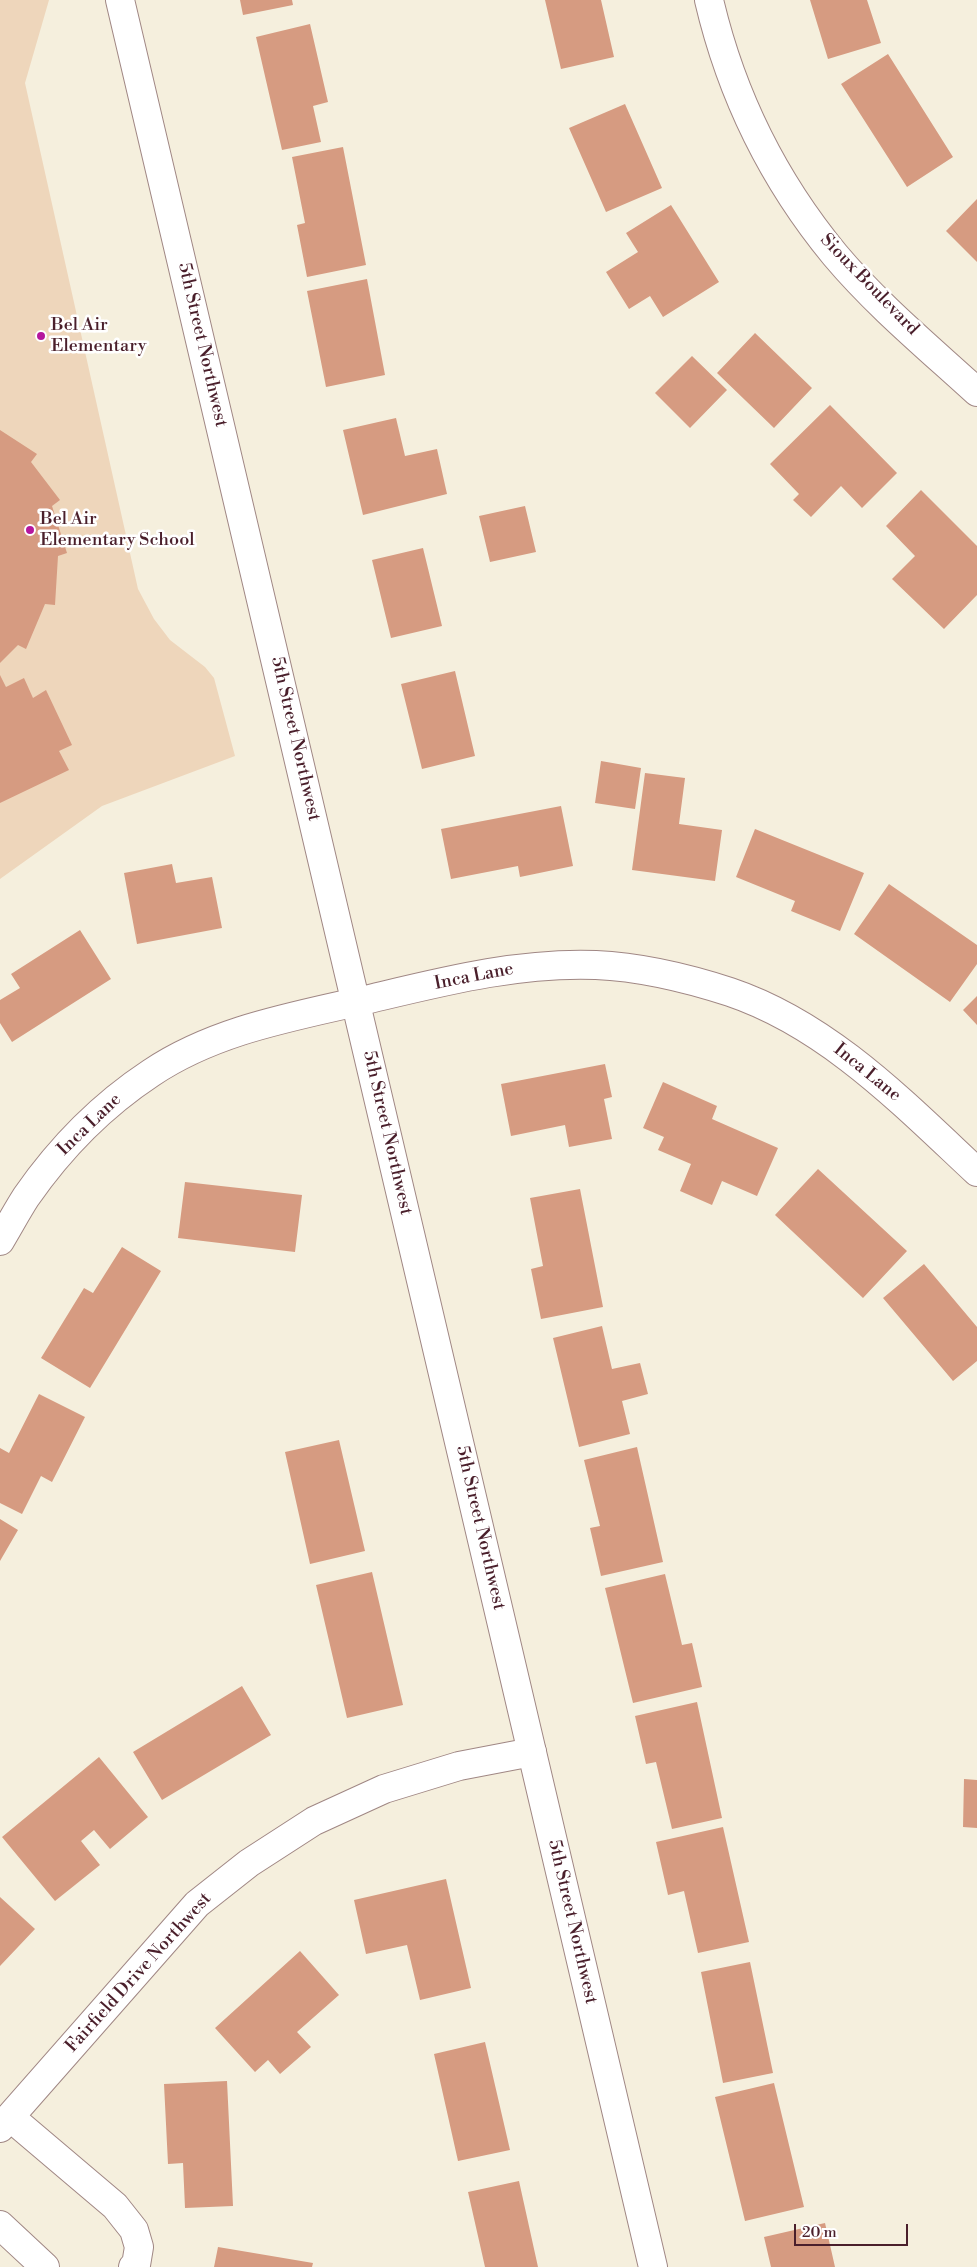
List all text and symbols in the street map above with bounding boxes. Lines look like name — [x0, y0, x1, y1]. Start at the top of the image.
street label: Sioux Boulevard — [815, 230, 923, 340]
street label: 5th Street Northwest — [173, 261, 231, 429]
place label: Bel Air Elementary — [51, 315, 146, 358]
marker: Bel Air Elementary — [35, 330, 47, 342]
place label: Bel Air Elementary School — [40, 509, 195, 552]
marker: Bel Air Elementary School — [24, 524, 36, 536]
street label: 5th Street Northwest — [266, 655, 324, 823]
street label: Inca Lane — [433, 959, 515, 995]
street label: Inca Lane — [829, 1039, 905, 1107]
street label: 5th Street Northwest — [358, 1049, 416, 1217]
street label: Inca Lane — [54, 1089, 126, 1161]
street label: 5th Street Northwest — [451, 1444, 509, 1612]
street label: 5th Street Northwest — [543, 1838, 601, 2006]
street label: Fairfield Drive Northwest — [62, 1889, 216, 2057]
scale bar — [797, 2214, 911, 2246]
text: 20 m — [802, 2223, 837, 2242]

